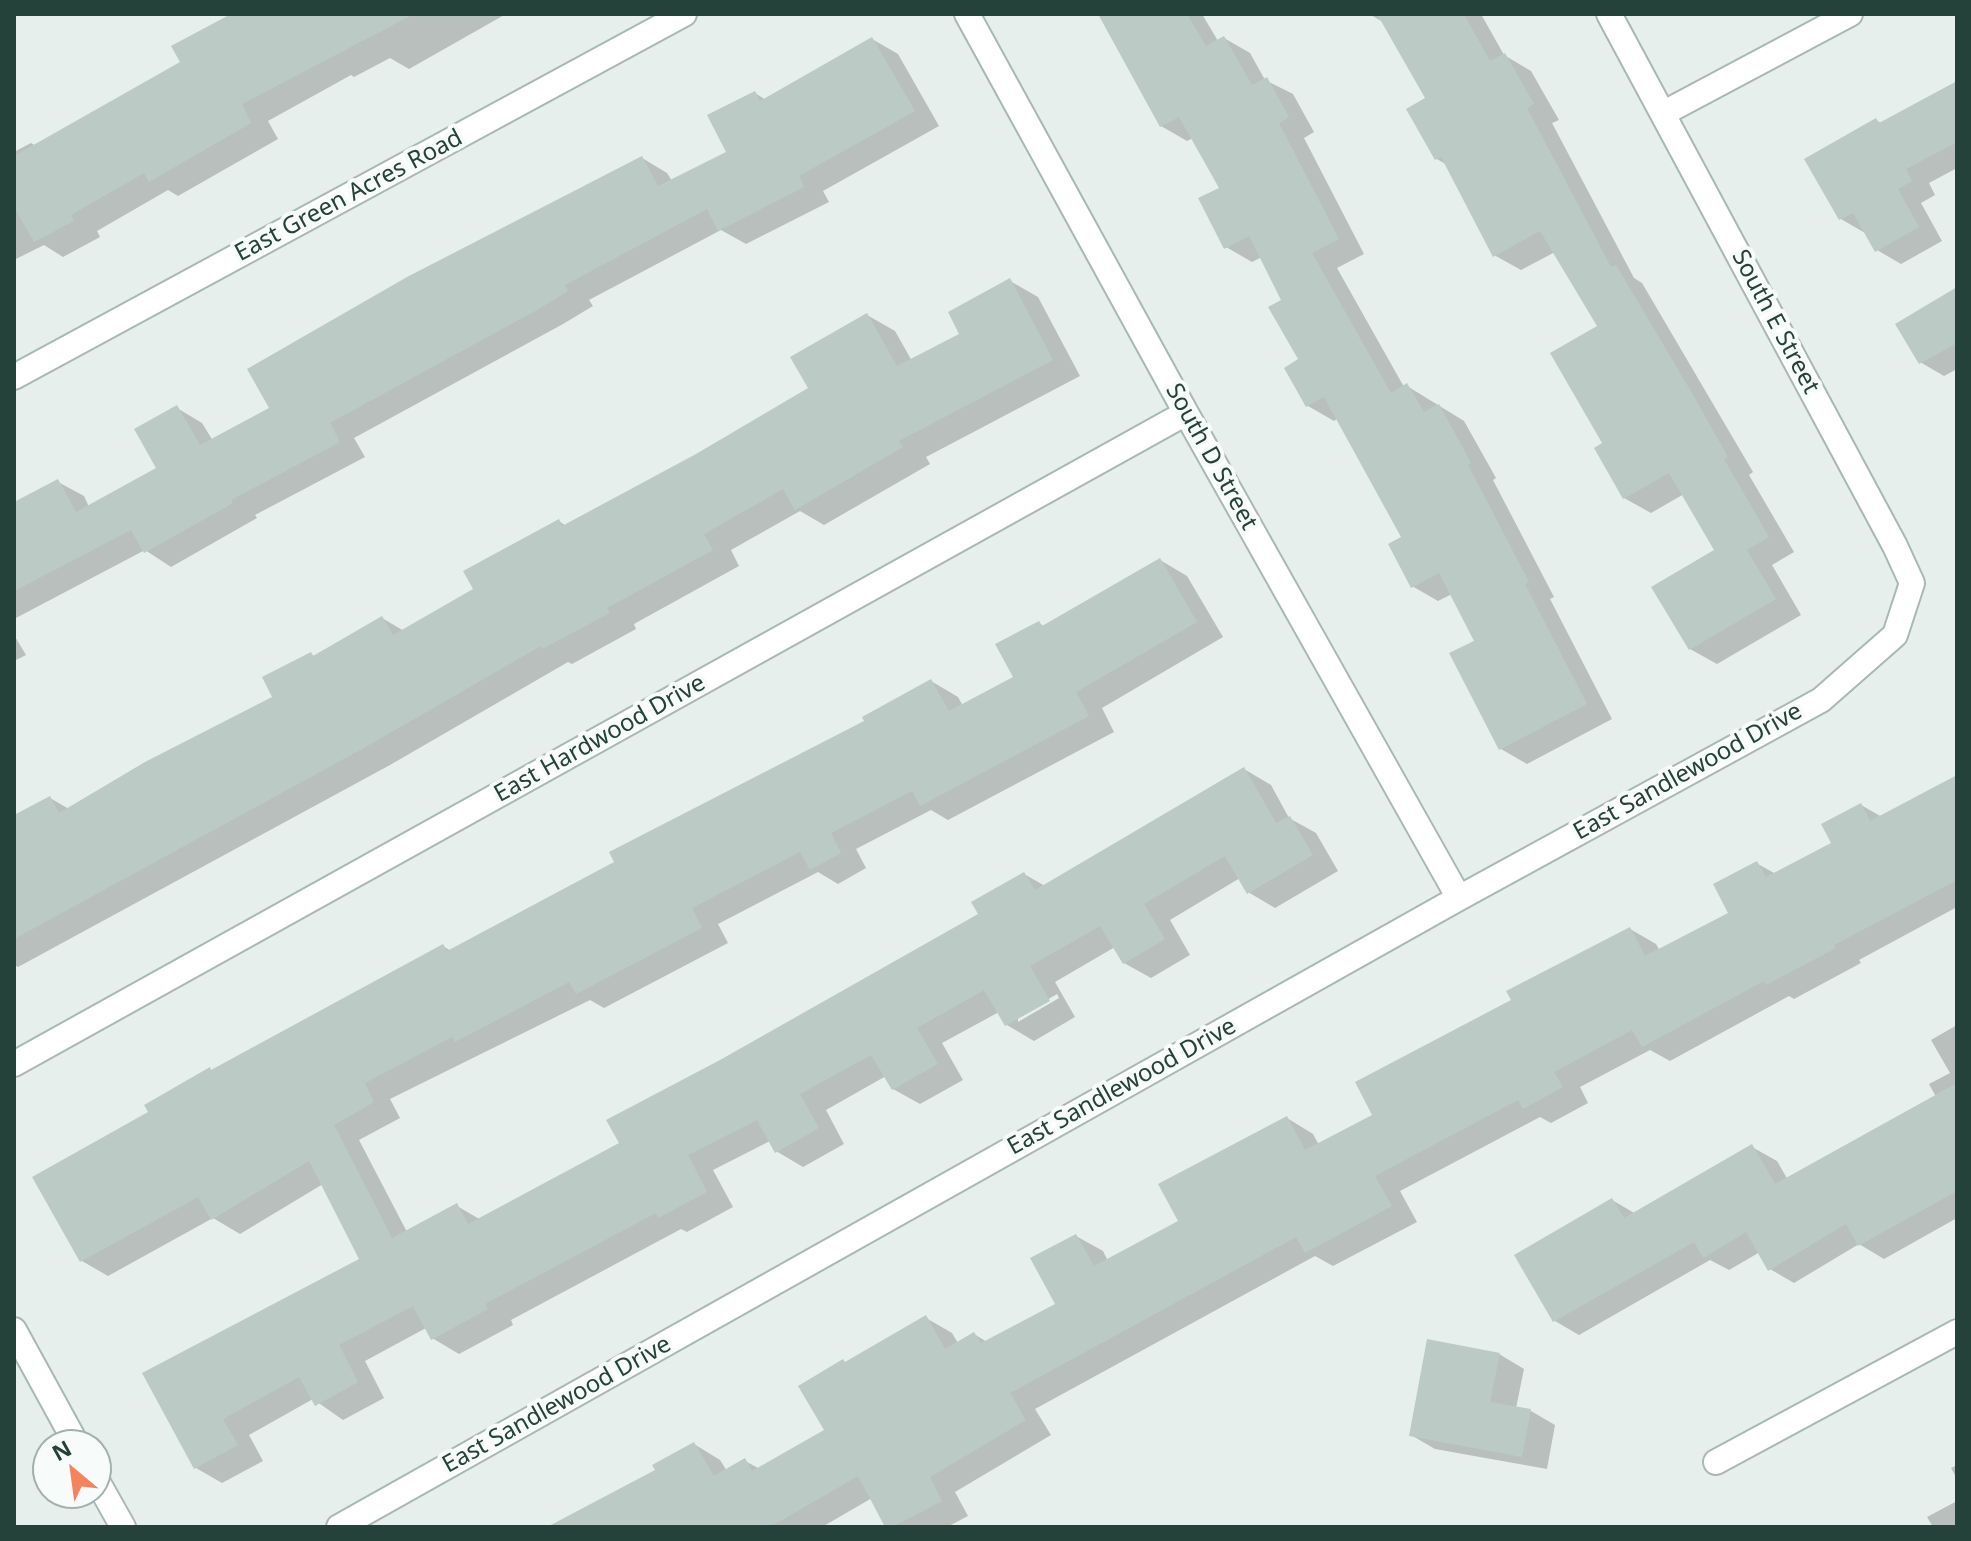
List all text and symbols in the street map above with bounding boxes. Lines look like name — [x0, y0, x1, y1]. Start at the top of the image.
street label: East Green Acres Road — [230, 124, 468, 268]
street label: South E Street — [1725, 245, 1825, 399]
street label: South D Street — [1159, 379, 1263, 535]
street label: East Hardwood Drive — [489, 669, 711, 809]
street label: East Sandlewood Drive — [1569, 697, 1807, 847]
street label: East Sandlewood Drive — [1003, 1012, 1241, 1162]
street label: East Sandlewood Drive — [438, 1330, 676, 1480]
north arrow — [32, 1429, 112, 1509]
text: N — [46, 1432, 76, 1467]

